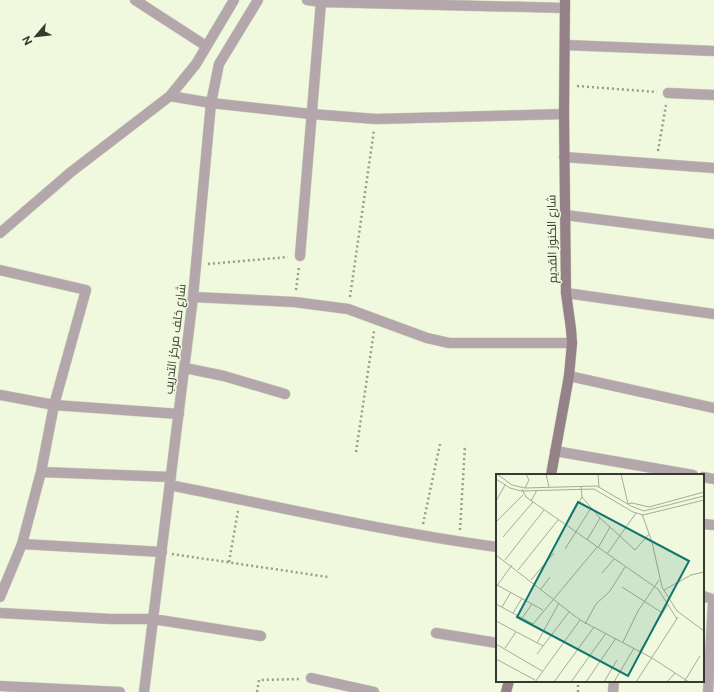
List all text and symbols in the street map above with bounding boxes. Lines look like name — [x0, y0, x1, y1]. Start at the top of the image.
north arrow — [16, 16, 56, 56]
text: N — [20, 34, 34, 47]
street label: شارع الكنوز القديم — [544, 194, 561, 284]
street label: شارع خلف مركز التدريب — [161, 283, 190, 395]
inset map — [496, 474, 704, 682]

